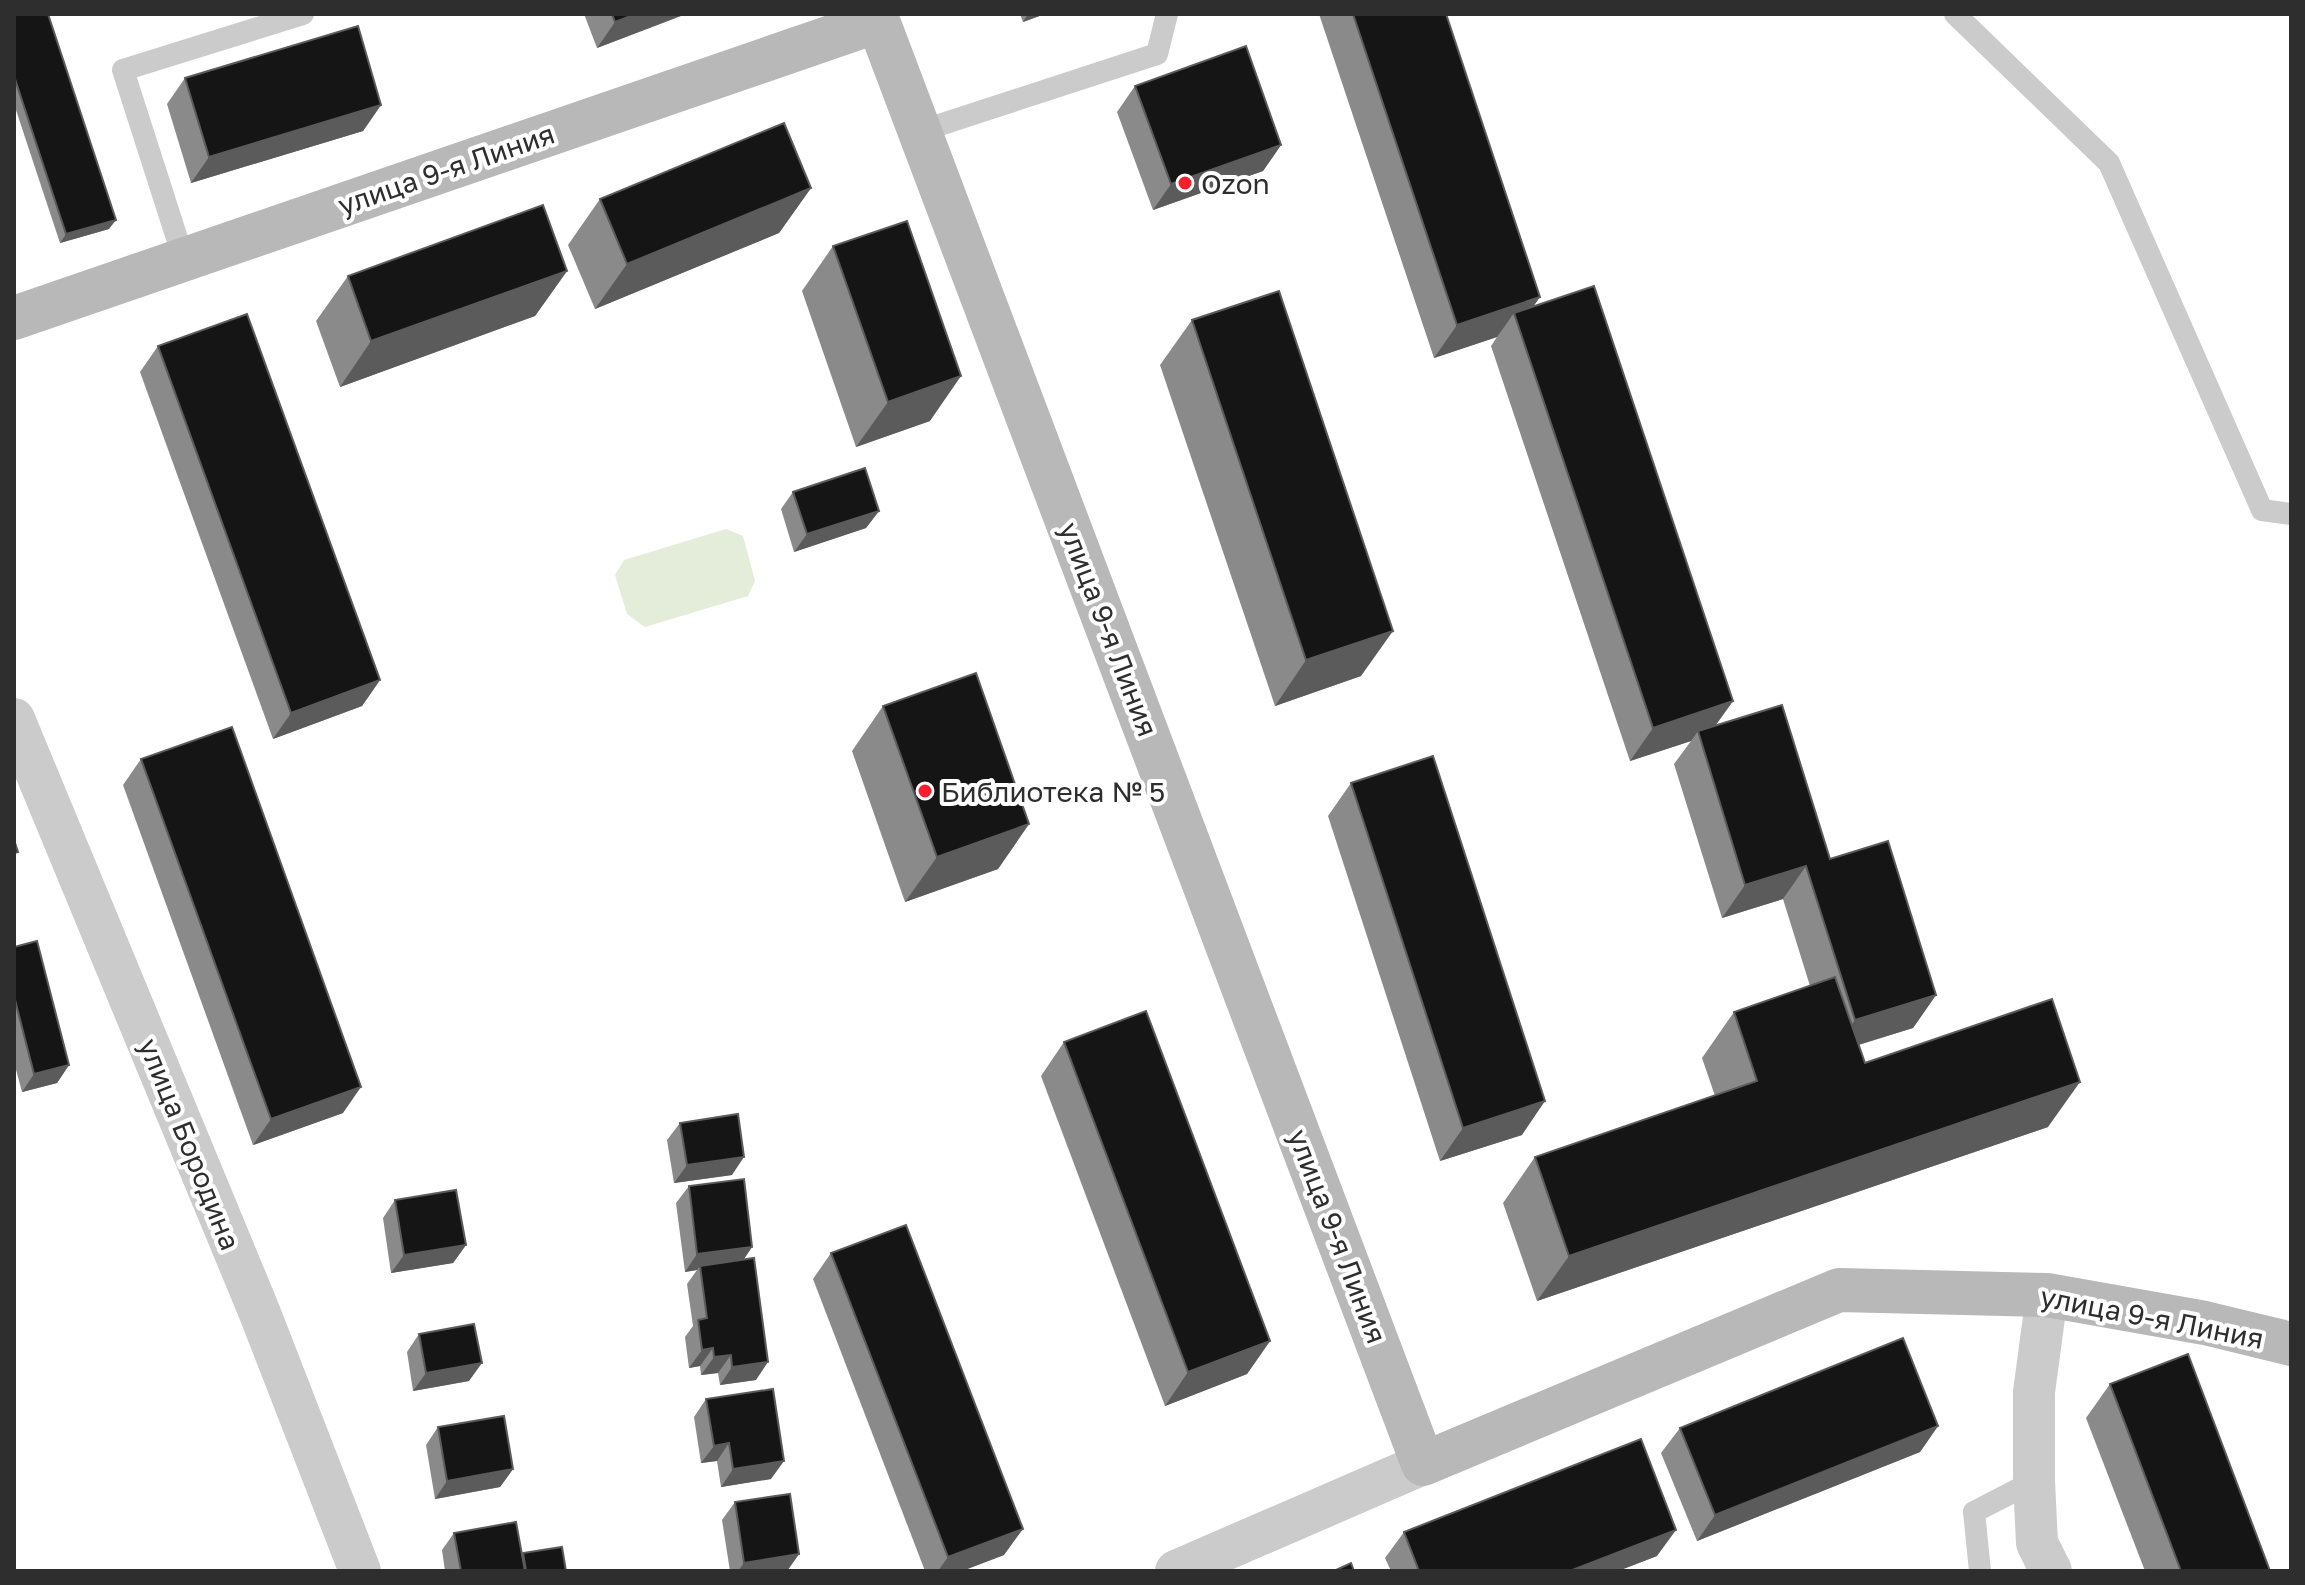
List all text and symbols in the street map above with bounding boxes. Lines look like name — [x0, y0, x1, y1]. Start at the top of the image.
street label: улица 9-я Линия — [333, 116, 559, 222]
place label: Ozon — [1201, 167, 1270, 200]
marker: Ozon — [1176, 174, 1194, 192]
street label: улица 9-я Линия — [1053, 517, 1165, 741]
place label: Библиотека № 5 — [941, 775, 1165, 808]
marker: Библиотека № 5 — [916, 782, 934, 800]
street label: улица Бородина — [133, 1033, 247, 1255]
street label: улица 9-я Линия — [1282, 1124, 1394, 1348]
street label: улица 9-я Линия — [2038, 1279, 2266, 1355]

